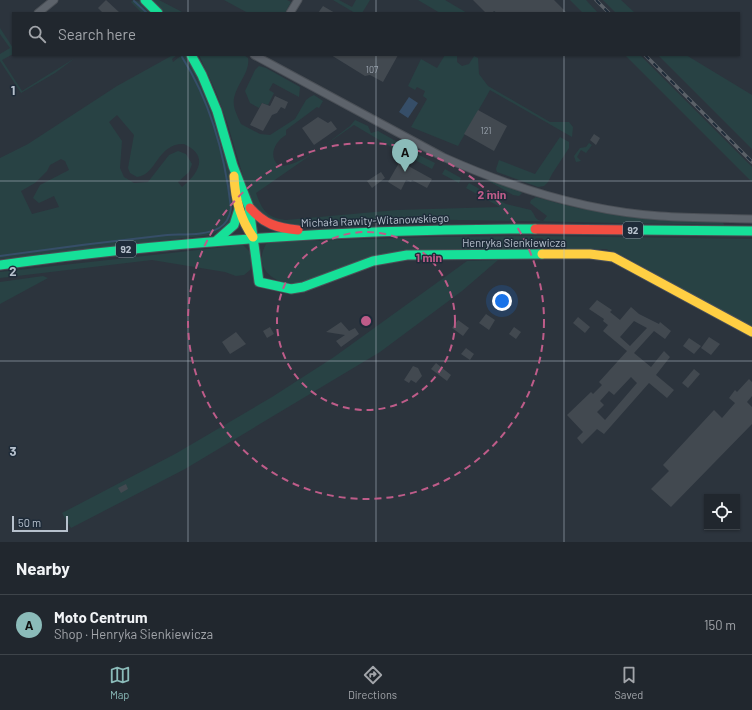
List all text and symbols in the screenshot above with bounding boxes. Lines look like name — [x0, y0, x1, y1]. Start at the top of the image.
search box — [12, 12, 740, 56]
icon: search — [26, 23, 48, 45]
text: Search here — [58, 25, 136, 43]
house number: 107 — [366, 64, 379, 75]
text: 1 — [11, 82, 15, 98]
house number: 121 — [481, 125, 492, 136]
pin: A — [392, 139, 418, 172]
text: 2 min — [478, 187, 506, 201]
street label: Michała Rawity-Witanowskiego — [301, 211, 449, 229]
road number: 92 — [623, 222, 643, 238]
street label: Henryka Sienkiewicza — [462, 236, 566, 249]
road number: 92 — [116, 241, 136, 257]
text: 1 min — [416, 250, 442, 264]
text: 2 — [9, 263, 17, 279]
your location — [492, 291, 512, 311]
centre of rings — [359, 314, 373, 328]
text: 3 — [9, 443, 17, 459]
map controls — [704, 494, 740, 530]
button: locate — [704, 494, 740, 530]
scale bar — [12, 514, 68, 533]
text: 50 m — [18, 516, 41, 529]
text: Nearby — [16, 558, 70, 578]
text: Moto Centrum — [54, 608, 147, 626]
text: A — [25, 617, 33, 633]
text: 150 m — [704, 617, 736, 633]
text: Shop · Henryka Sienkiewicza — [54, 626, 213, 642]
tab: Map — [109, 664, 131, 701]
tab: Directions — [348, 664, 397, 701]
tab: Saved — [614, 664, 643, 701]

